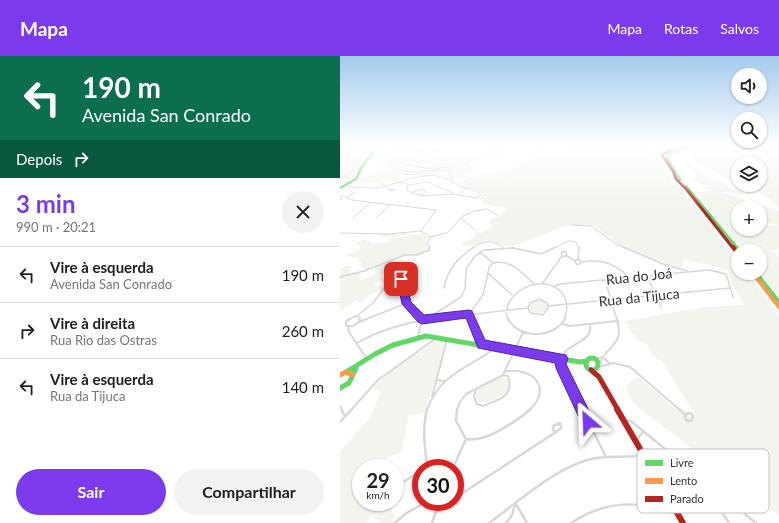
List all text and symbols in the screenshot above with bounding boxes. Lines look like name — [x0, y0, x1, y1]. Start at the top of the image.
text: Mapa — [20, 17, 68, 40]
text: Mapa — [607, 20, 642, 37]
text: Rotas — [664, 20, 698, 37]
text: Salvos — [720, 20, 759, 37]
map controls — [731, 68, 767, 280]
button: sound — [731, 68, 767, 104]
text: 190 m — [82, 70, 161, 104]
icon: left — [16, 72, 68, 124]
text: Avenida San Conrado — [82, 104, 251, 126]
button: search — [731, 112, 767, 148]
icon: right — [70, 148, 92, 170]
text: Depois — [16, 150, 62, 168]
button: layers — [731, 156, 767, 192]
text: 3 min — [16, 189, 76, 218]
button: close — [282, 191, 324, 233]
button: + — [731, 200, 767, 236]
text: 990 m · 20:21 — [16, 219, 96, 235]
button: − — [731, 244, 767, 280]
text: Vire à esquerda — [50, 258, 154, 276]
pin — [384, 262, 418, 296]
icon: left — [16, 264, 38, 286]
street label: Rua do Joá — [605, 264, 673, 288]
text: 190 m — [282, 266, 324, 284]
icon: arrive — [390, 268, 412, 290]
text: Avenida San Conrado — [50, 276, 172, 292]
street label: Rua da Tijuca — [598, 284, 680, 310]
text: Vire à direita — [50, 314, 135, 332]
icon: right — [16, 320, 38, 342]
text: 260 m — [282, 322, 324, 340]
text: Rua Rio das Ostras — [50, 332, 157, 348]
text: Vire à esquerda — [50, 370, 154, 388]
icon: left — [16, 376, 38, 398]
text: 140 m — [282, 378, 324, 396]
text: Rua da Tijuca — [50, 388, 125, 404]
position arrow — [567, 401, 609, 443]
legend — [637, 449, 769, 513]
text: Livre — [670, 456, 694, 469]
speed limit sign: 30 — [412, 459, 464, 511]
text: 29 — [366, 468, 390, 492]
button: Sair — [16, 469, 166, 515]
button: Compartilhar — [174, 469, 324, 515]
text: Lento — [670, 474, 697, 487]
text: km/h — [366, 489, 390, 501]
text: Parado — [670, 492, 704, 505]

